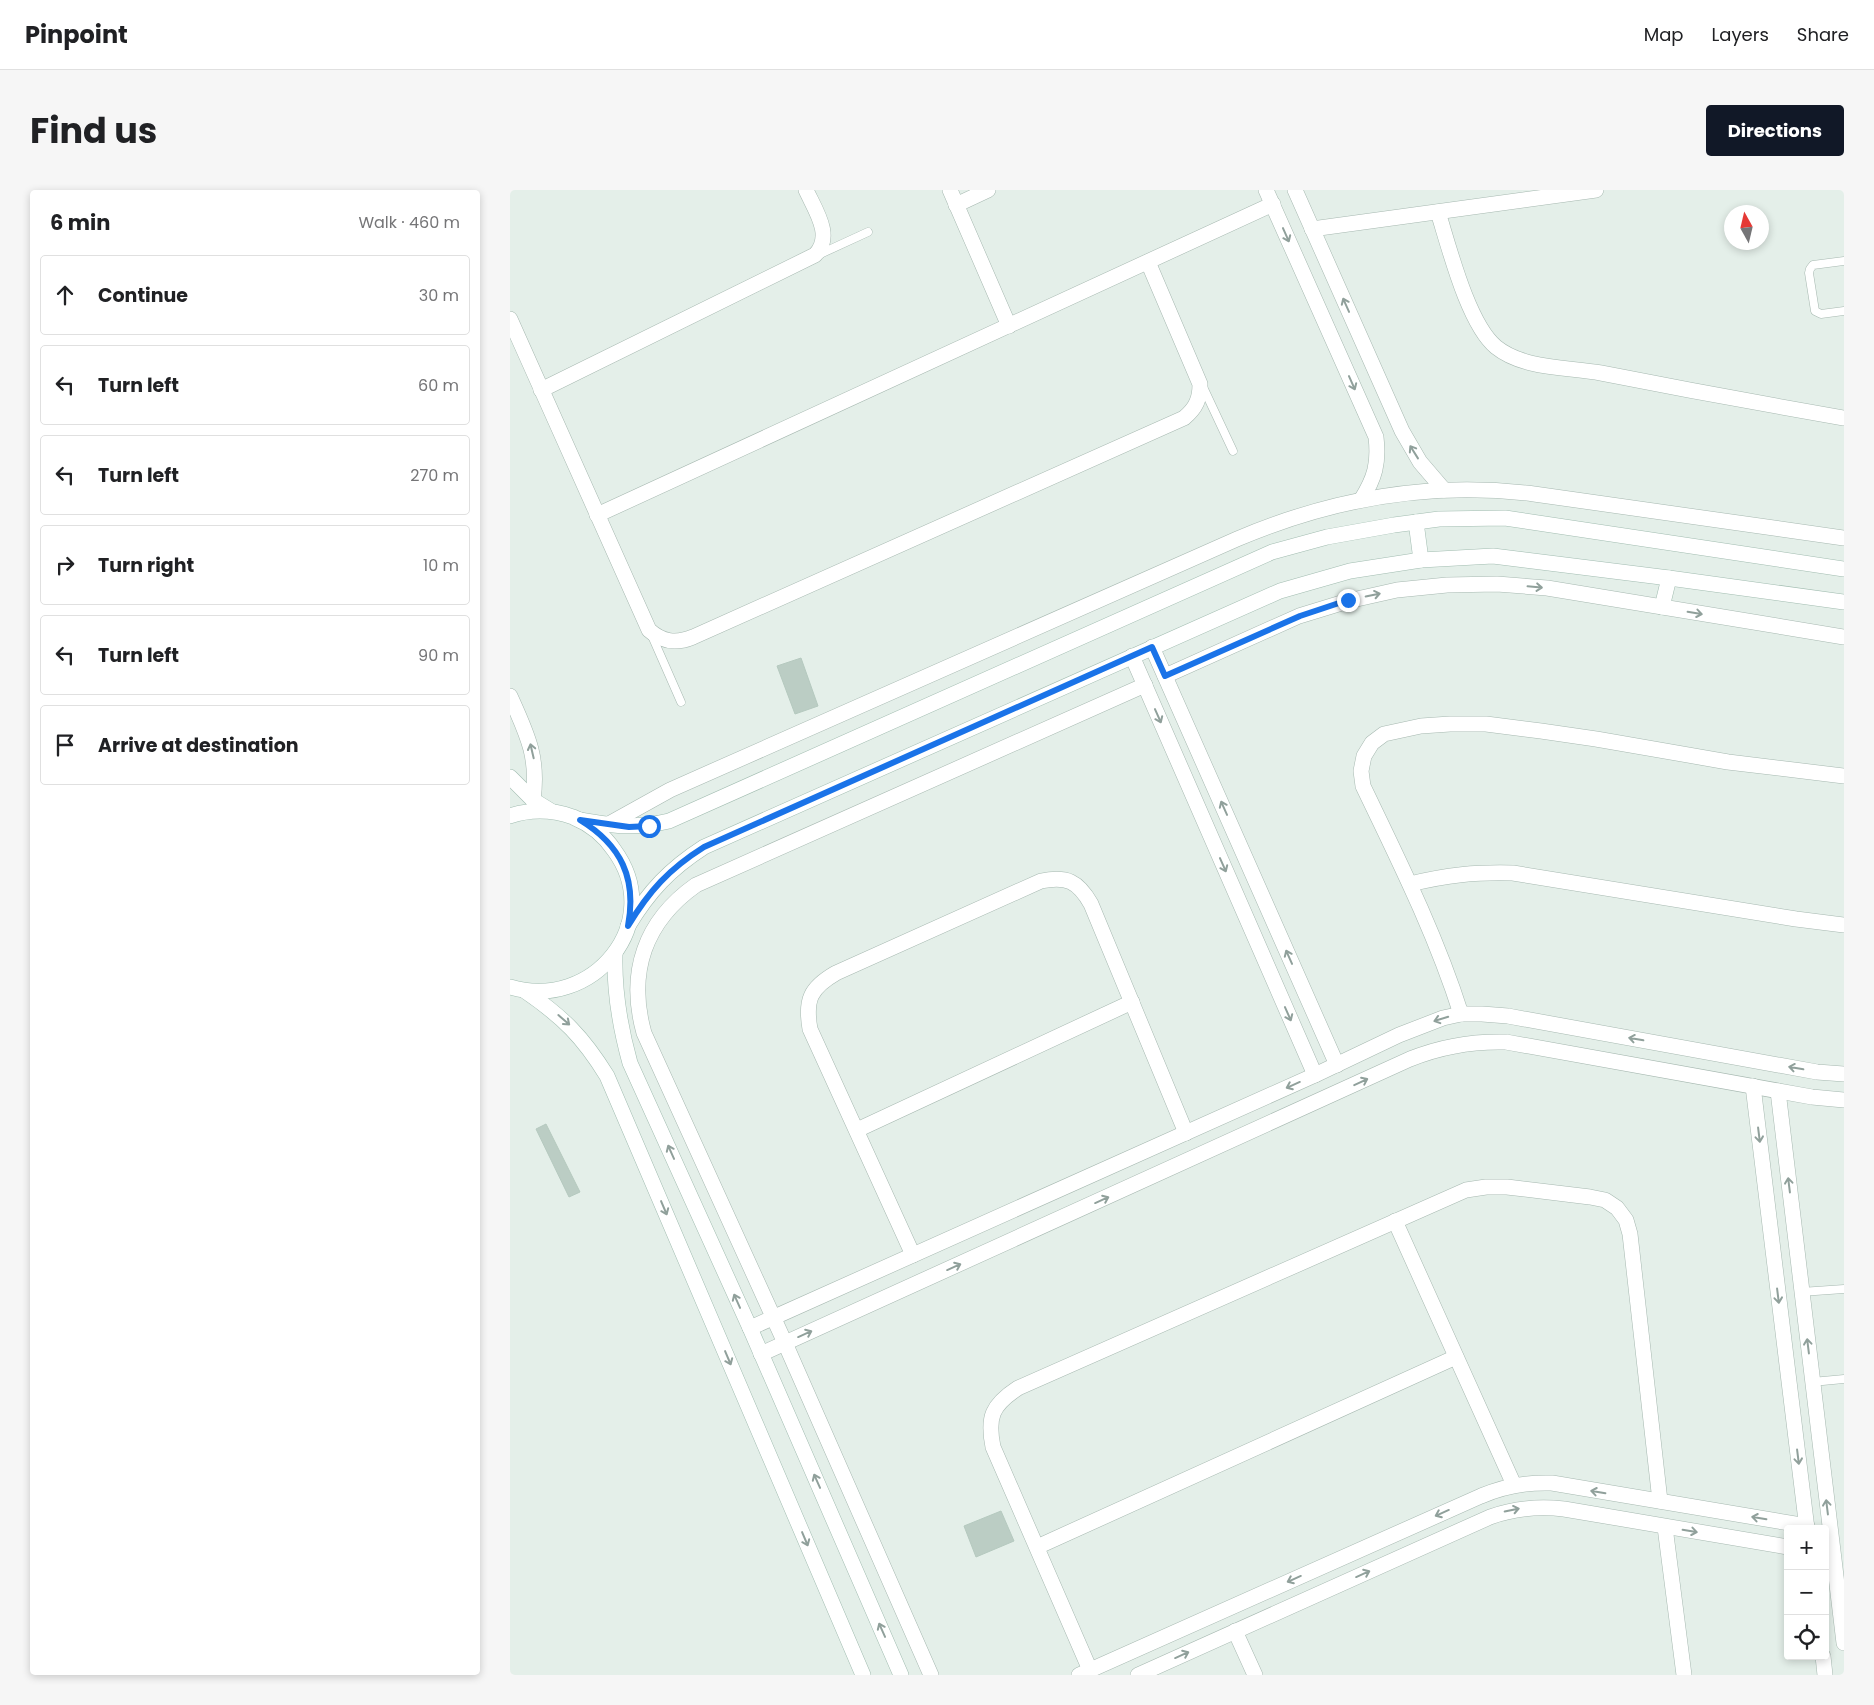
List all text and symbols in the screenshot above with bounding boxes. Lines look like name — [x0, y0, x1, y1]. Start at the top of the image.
text: Pinpoint — [25, 18, 128, 51]
text: Map — [1644, 22, 1684, 47]
text: Layers — [1712, 22, 1769, 47]
text: Share — [1797, 22, 1849, 47]
button: Directions — [1706, 105, 1844, 156]
text: Find us — [30, 106, 157, 155]
north arrow — [1724, 205, 1769, 250]
text: 6 min — [50, 208, 110, 237]
text: Walk · 460 m — [358, 211, 460, 234]
one-way arrow — [1281, 227, 1291, 242]
icon: ahead — [51, 281, 79, 309]
text: Continue — [98, 282, 188, 309]
text: 30 m — [419, 284, 459, 307]
one-way arrow — [1340, 298, 1350, 313]
icon: left — [51, 371, 79, 399]
text: Turn left — [98, 372, 179, 399]
text: 60 m — [418, 374, 459, 397]
one-way arrow — [1347, 375, 1357, 390]
one-way arrow — [1409, 445, 1419, 459]
icon: left — [51, 461, 79, 489]
text: Turn left — [98, 462, 179, 489]
text: 270 m — [410, 464, 459, 487]
icon: right — [51, 551, 79, 579]
text: Turn right — [98, 552, 194, 579]
text: 10 m — [423, 554, 459, 577]
one-way arrow — [1526, 583, 1542, 592]
route end — [1337, 589, 1360, 612]
one-way arrow — [1365, 590, 1381, 599]
one-way arrow — [1687, 608, 1703, 618]
icon: left — [51, 641, 79, 669]
text: Turn left — [98, 642, 179, 669]
text: 90 m — [418, 644, 459, 667]
one-way arrow — [1155, 709, 1164, 724]
icon: arrive — [51, 731, 79, 759]
text: Arrive at destination — [98, 732, 299, 759]
one-way arrow — [527, 744, 536, 760]
one-way arrow — [1218, 801, 1228, 816]
route start — [638, 815, 661, 838]
one-way arrow — [1219, 857, 1229, 872]
one-way arrow — [1283, 950, 1293, 965]
one-way arrow — [1284, 1006, 1294, 1021]
one-way arrow — [557, 1014, 570, 1026]
one-way arrow — [1433, 1015, 1449, 1025]
one-way arrow — [1628, 1034, 1644, 1044]
one-way arrow — [1788, 1063, 1804, 1072]
one-way arrow — [1353, 1077, 1368, 1086]
one-way arrow — [1286, 1081, 1301, 1091]
one-way arrow — [1754, 1126, 1764, 1142]
one-way arrow — [665, 1145, 675, 1160]
one-way arrow — [1784, 1177, 1794, 1193]
one-way arrow — [1094, 1195, 1109, 1204]
one-way arrow — [659, 1200, 669, 1215]
one-way arrow — [946, 1262, 961, 1272]
one-way arrow — [1774, 1288, 1784, 1304]
one-way arrow — [732, 1294, 742, 1309]
one-way arrow — [797, 1328, 812, 1338]
one-way arrow — [1803, 1338, 1813, 1354]
one-way arrow — [723, 1350, 733, 1365]
one-way arrow — [1793, 1449, 1803, 1465]
one-way arrow — [811, 1474, 821, 1489]
one-way arrow — [1591, 1486, 1607, 1496]
one-way arrow — [1822, 1500, 1832, 1516]
one-way arrow — [1503, 1505, 1519, 1515]
one-way arrow — [1435, 1509, 1450, 1518]
one-way arrow — [1751, 1512, 1767, 1522]
map controls — [1784, 1525, 1829, 1660]
button: + — [1784, 1525, 1829, 1570]
one-way arrow — [1681, 1526, 1697, 1536]
one-way arrow — [801, 1531, 811, 1546]
one-way arrow — [1355, 1569, 1370, 1578]
button: − — [1784, 1570, 1829, 1615]
one-way arrow — [1287, 1575, 1302, 1585]
button: locate — [1784, 1615, 1829, 1660]
one-way arrow — [876, 1623, 886, 1638]
one-way arrow — [1174, 1650, 1189, 1659]

